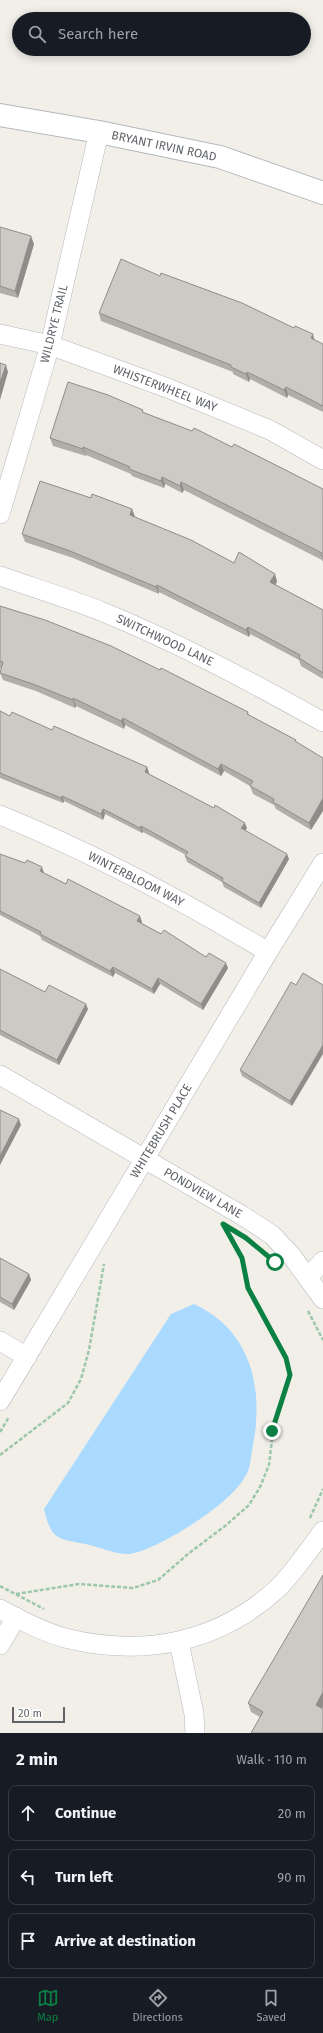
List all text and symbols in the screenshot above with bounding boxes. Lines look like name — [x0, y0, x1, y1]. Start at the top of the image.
search box — [12, 12, 311, 56]
icon: search — [26, 23, 48, 45]
text: Search here — [58, 25, 138, 43]
street label: BRYANT IRVIN ROAD — [110, 128, 218, 164]
street label: WILDRYE TRAIL — [38, 283, 70, 365]
street label: WHISTERWHEEL WAY — [111, 362, 220, 415]
street label: SWITCHWOOD LANE — [114, 611, 216, 669]
street label: WINTERBLOOM WAY — [86, 849, 187, 910]
street label: WHITEBRUSH PLACE — [127, 1081, 195, 1181]
street label: PONDVIEW LANE — [161, 1165, 245, 1221]
route start — [266, 1253, 284, 1271]
route end — [263, 1422, 281, 1440]
scale bar — [12, 1705, 65, 1724]
text: 20 m — [18, 1707, 42, 1720]
text: 2 min — [16, 1749, 58, 1770]
text: Walk · 110 m — [236, 1752, 307, 1767]
icon: ahead — [17, 1802, 39, 1824]
text: Continue — [55, 1804, 116, 1822]
text: 20 m — [278, 1806, 306, 1821]
icon: left — [17, 1866, 39, 1888]
text: Turn left — [55, 1868, 113, 1886]
text: 90 m — [277, 1870, 306, 1885]
icon: arrive — [17, 1930, 39, 1952]
text: Arrive at destination — [55, 1932, 196, 1950]
tab: Map — [37, 1987, 59, 2024]
tab: Directions — [132, 1987, 183, 2024]
tab: Saved — [256, 1987, 286, 2024]

